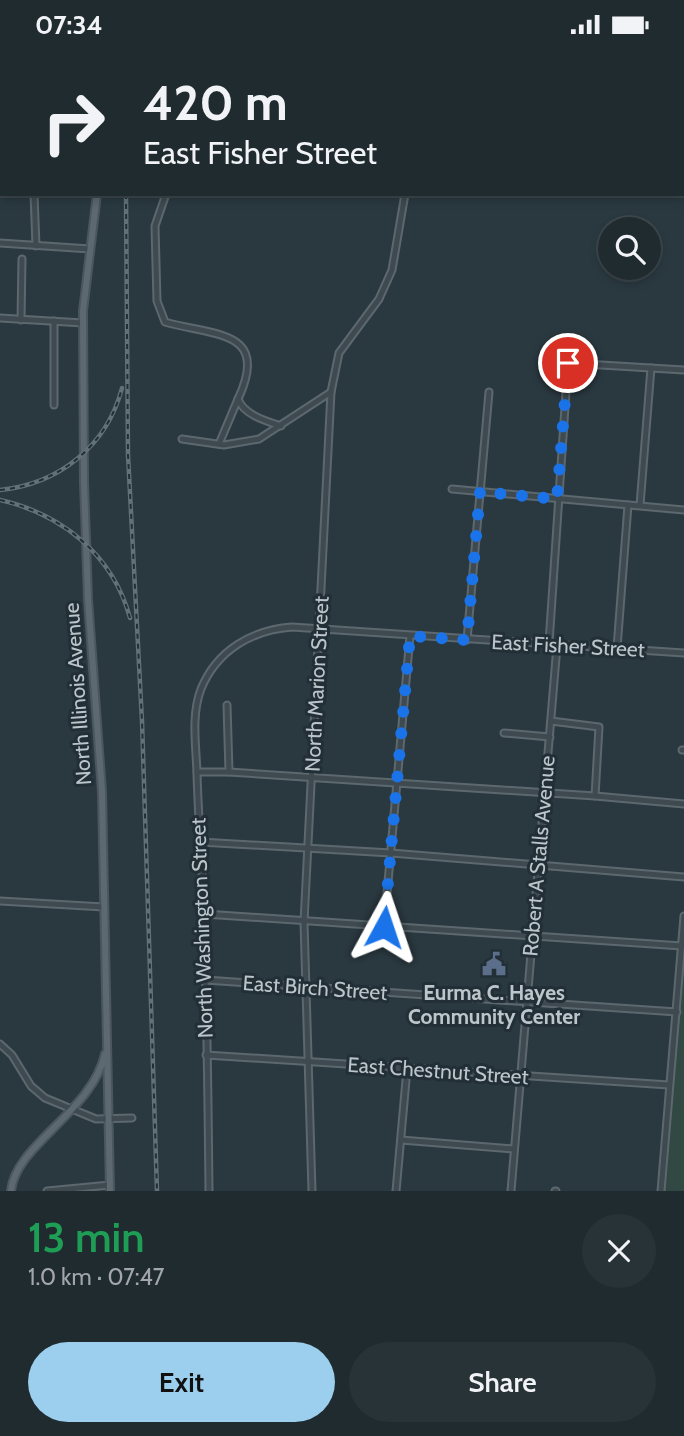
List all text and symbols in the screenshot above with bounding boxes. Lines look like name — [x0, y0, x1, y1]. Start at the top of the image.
text: 07:34 — [35, 9, 103, 41]
text: 420 m — [143, 73, 288, 132]
icon: right — [28, 77, 119, 168]
text: East Fisher Street — [143, 133, 377, 172]
map controls — [598, 217, 661, 280]
button: search — [598, 217, 661, 280]
pin — [538, 333, 598, 393]
icon: arrive — [549, 344, 587, 382]
street label: North Marion Street — [299, 595, 334, 772]
street label: North Illinois Avenue — [59, 602, 96, 786]
street label: East Fisher Street — [491, 629, 645, 662]
street label: Robert A Stalls Avenue — [517, 754, 560, 957]
street label: North Washington Street — [185, 817, 218, 1039]
position arrow — [347, 890, 421, 964]
public building icon: Eurma C. Hayes Community Center — [480, 950, 508, 978]
street label: East Birch Street — [242, 970, 388, 1005]
place label: Eurma C. Hayes Community Center — [408, 980, 580, 1029]
street label: East Chestnut Street — [347, 1052, 529, 1089]
text: 13 min — [28, 1211, 145, 1263]
button: close — [582, 1214, 656, 1288]
text: 1.0 km · 07:47 — [28, 1263, 164, 1291]
button: Exit — [28, 1342, 335, 1422]
button: Share — [349, 1342, 656, 1422]

